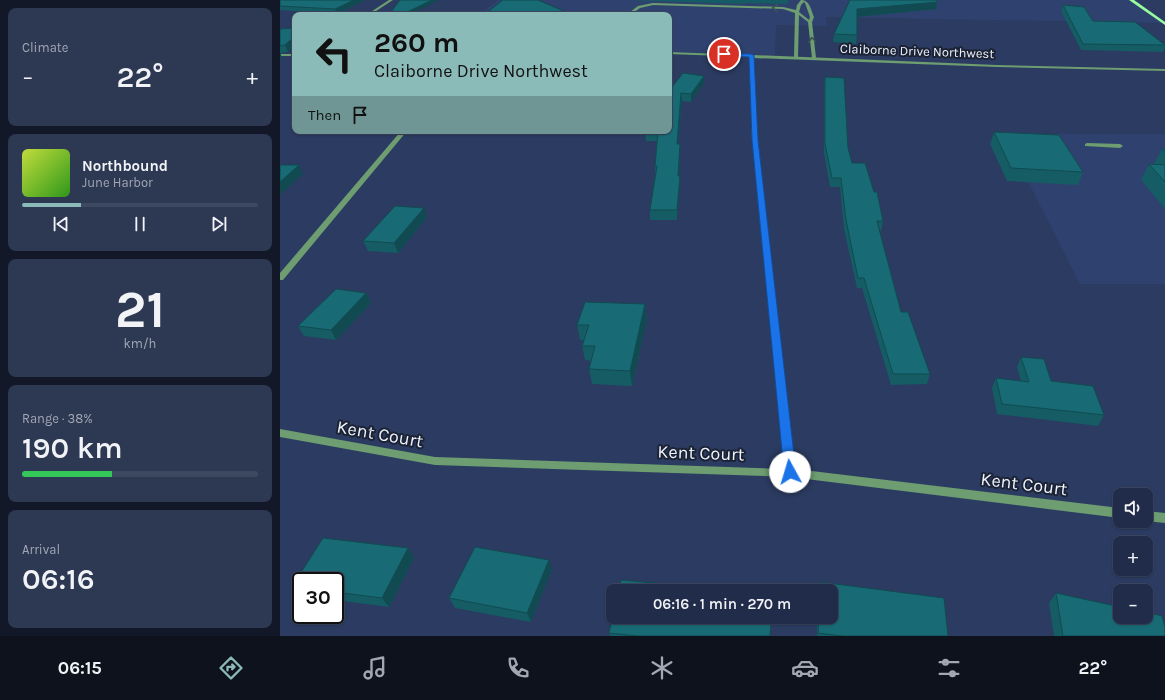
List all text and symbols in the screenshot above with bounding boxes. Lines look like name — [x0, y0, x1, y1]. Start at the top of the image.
one-way arrow — [772, 3, 778, 12]
text: 260 m — [374, 26, 459, 59]
icon: left — [308, 28, 360, 80]
pin — [707, 37, 741, 71]
one-way arrow — [808, 37, 817, 43]
text: Climate — [22, 40, 68, 55]
street label: Claiborne Drive Northwest — [840, 41, 995, 61]
icon: arrive — [713, 43, 735, 65]
text: 22° — [116, 59, 164, 95]
text: Claiborne Drive Northwest — [374, 60, 588, 82]
text: − — [22, 64, 34, 90]
text: + — [246, 64, 258, 90]
icon: arrive — [349, 104, 371, 126]
text: Then — [308, 106, 341, 124]
text: Northbound — [82, 157, 168, 175]
text: June Harbor — [82, 175, 153, 190]
icon: previous — [50, 213, 72, 235]
icon: pause — [129, 213, 151, 235]
icon: next — [208, 213, 230, 235]
text: 21 — [115, 279, 165, 340]
text: km/h — [124, 336, 156, 351]
text: Range · 38% — [22, 411, 93, 426]
street label: Kent Court — [335, 416, 425, 452]
text: 190 km — [22, 430, 123, 466]
street label: Kent Court — [657, 440, 745, 466]
position arrow — [769, 451, 811, 493]
street label: Kent Court — [979, 468, 1069, 500]
map controls — [1113, 488, 1153, 624]
button: sound — [1113, 488, 1153, 528]
button: + — [1113, 536, 1153, 576]
text: Arrival — [22, 542, 60, 557]
text: 06:16 — [22, 561, 95, 597]
speed limit sign: 30 — [292, 572, 344, 624]
button: − — [1113, 584, 1153, 624]
text: 06:16 · 1 min · 270 m — [653, 595, 791, 613]
icon: directions — [217, 654, 245, 682]
icon: music — [361, 654, 389, 682]
icon: phone — [504, 654, 532, 682]
icon: climate — [648, 654, 676, 682]
icon: car — [791, 654, 819, 682]
icon: filters — [935, 654, 963, 682]
text: 06:15 — [58, 657, 102, 679]
text: 22° — [1078, 657, 1107, 679]

